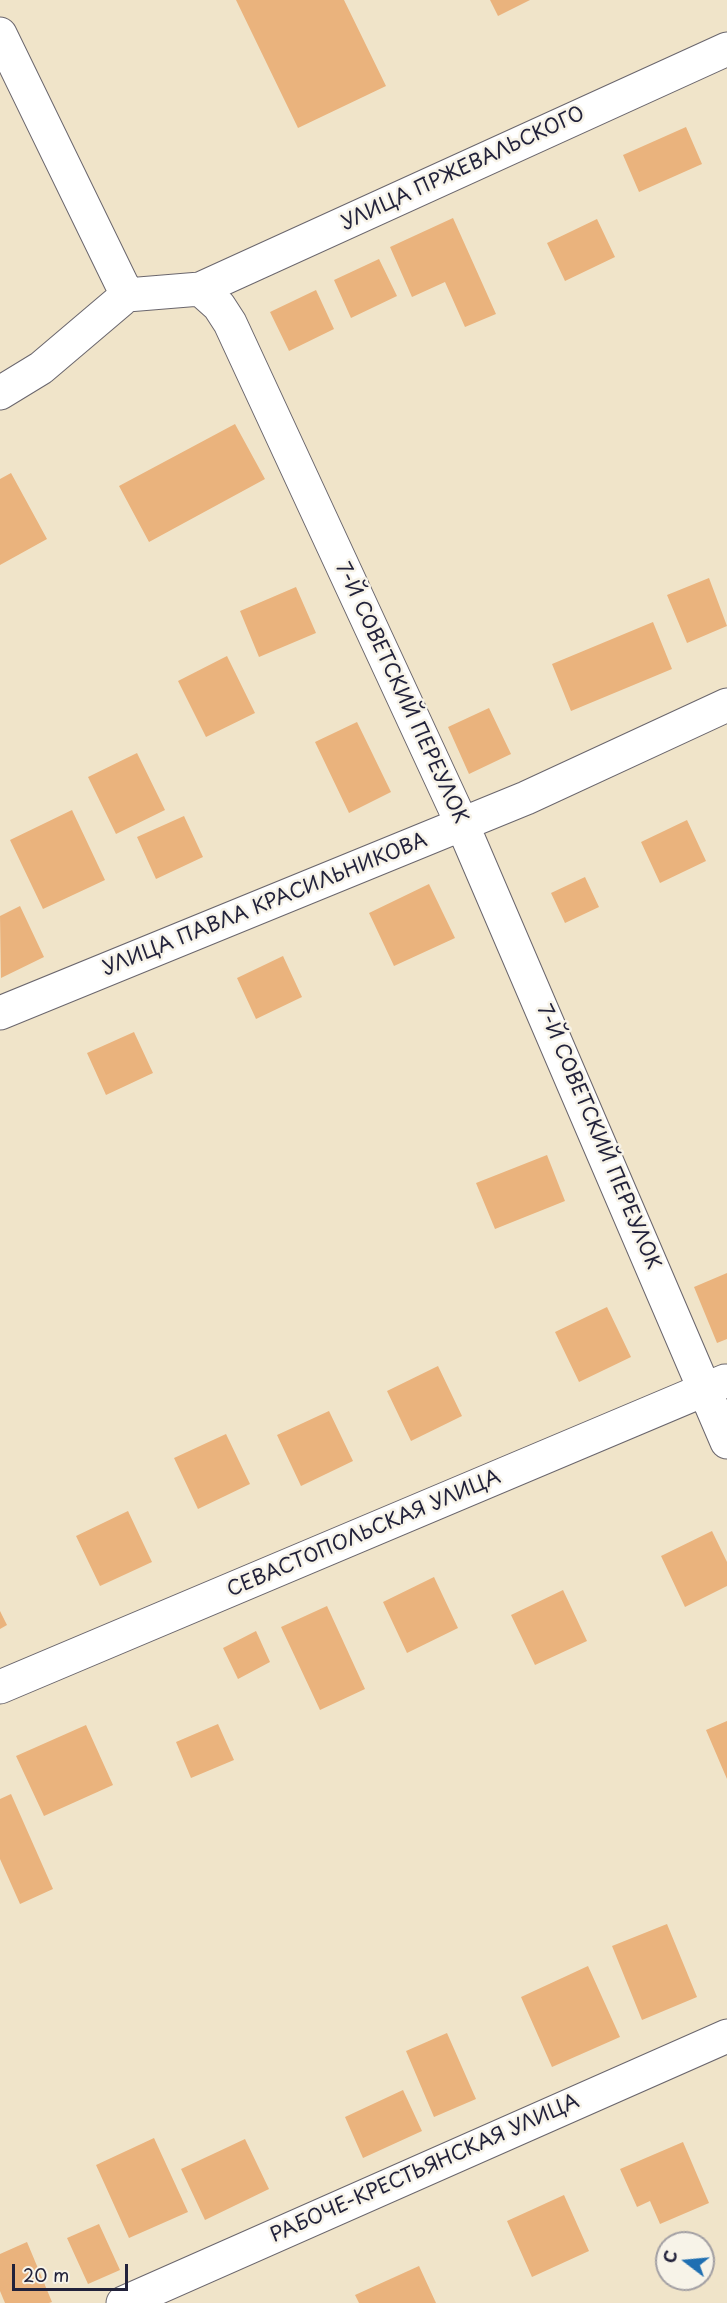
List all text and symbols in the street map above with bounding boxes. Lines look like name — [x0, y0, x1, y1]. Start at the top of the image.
street label: УЛИЦА ПРЖЕВАЛЬСКОГО — [338, 102, 588, 236]
street label: 7-Й СОВЕТСКИЙ ПЕРЕУЛОК — [330, 558, 472, 828]
street label: УЛИЦА ПАВЛА КРАСИЛЬНИКОВА — [99, 829, 431, 981]
street label: 7-Й СОВЕТСКИЙ ПЕРЕУЛОК — [531, 1001, 665, 1273]
street label: СЕВАСТОПОЛЬСКАЯ УЛИЦА — [224, 1465, 504, 1603]
street label: РАБОЧЕ-КРЕСТЬЯНСКАЯ УЛИЦА — [267, 2090, 583, 2248]
north arrow — [655, 2231, 715, 2291]
text: С — [656, 2247, 683, 2266]
scale bar — [15, 2252, 130, 2290]
text: 20 m — [23, 2261, 69, 2288]

